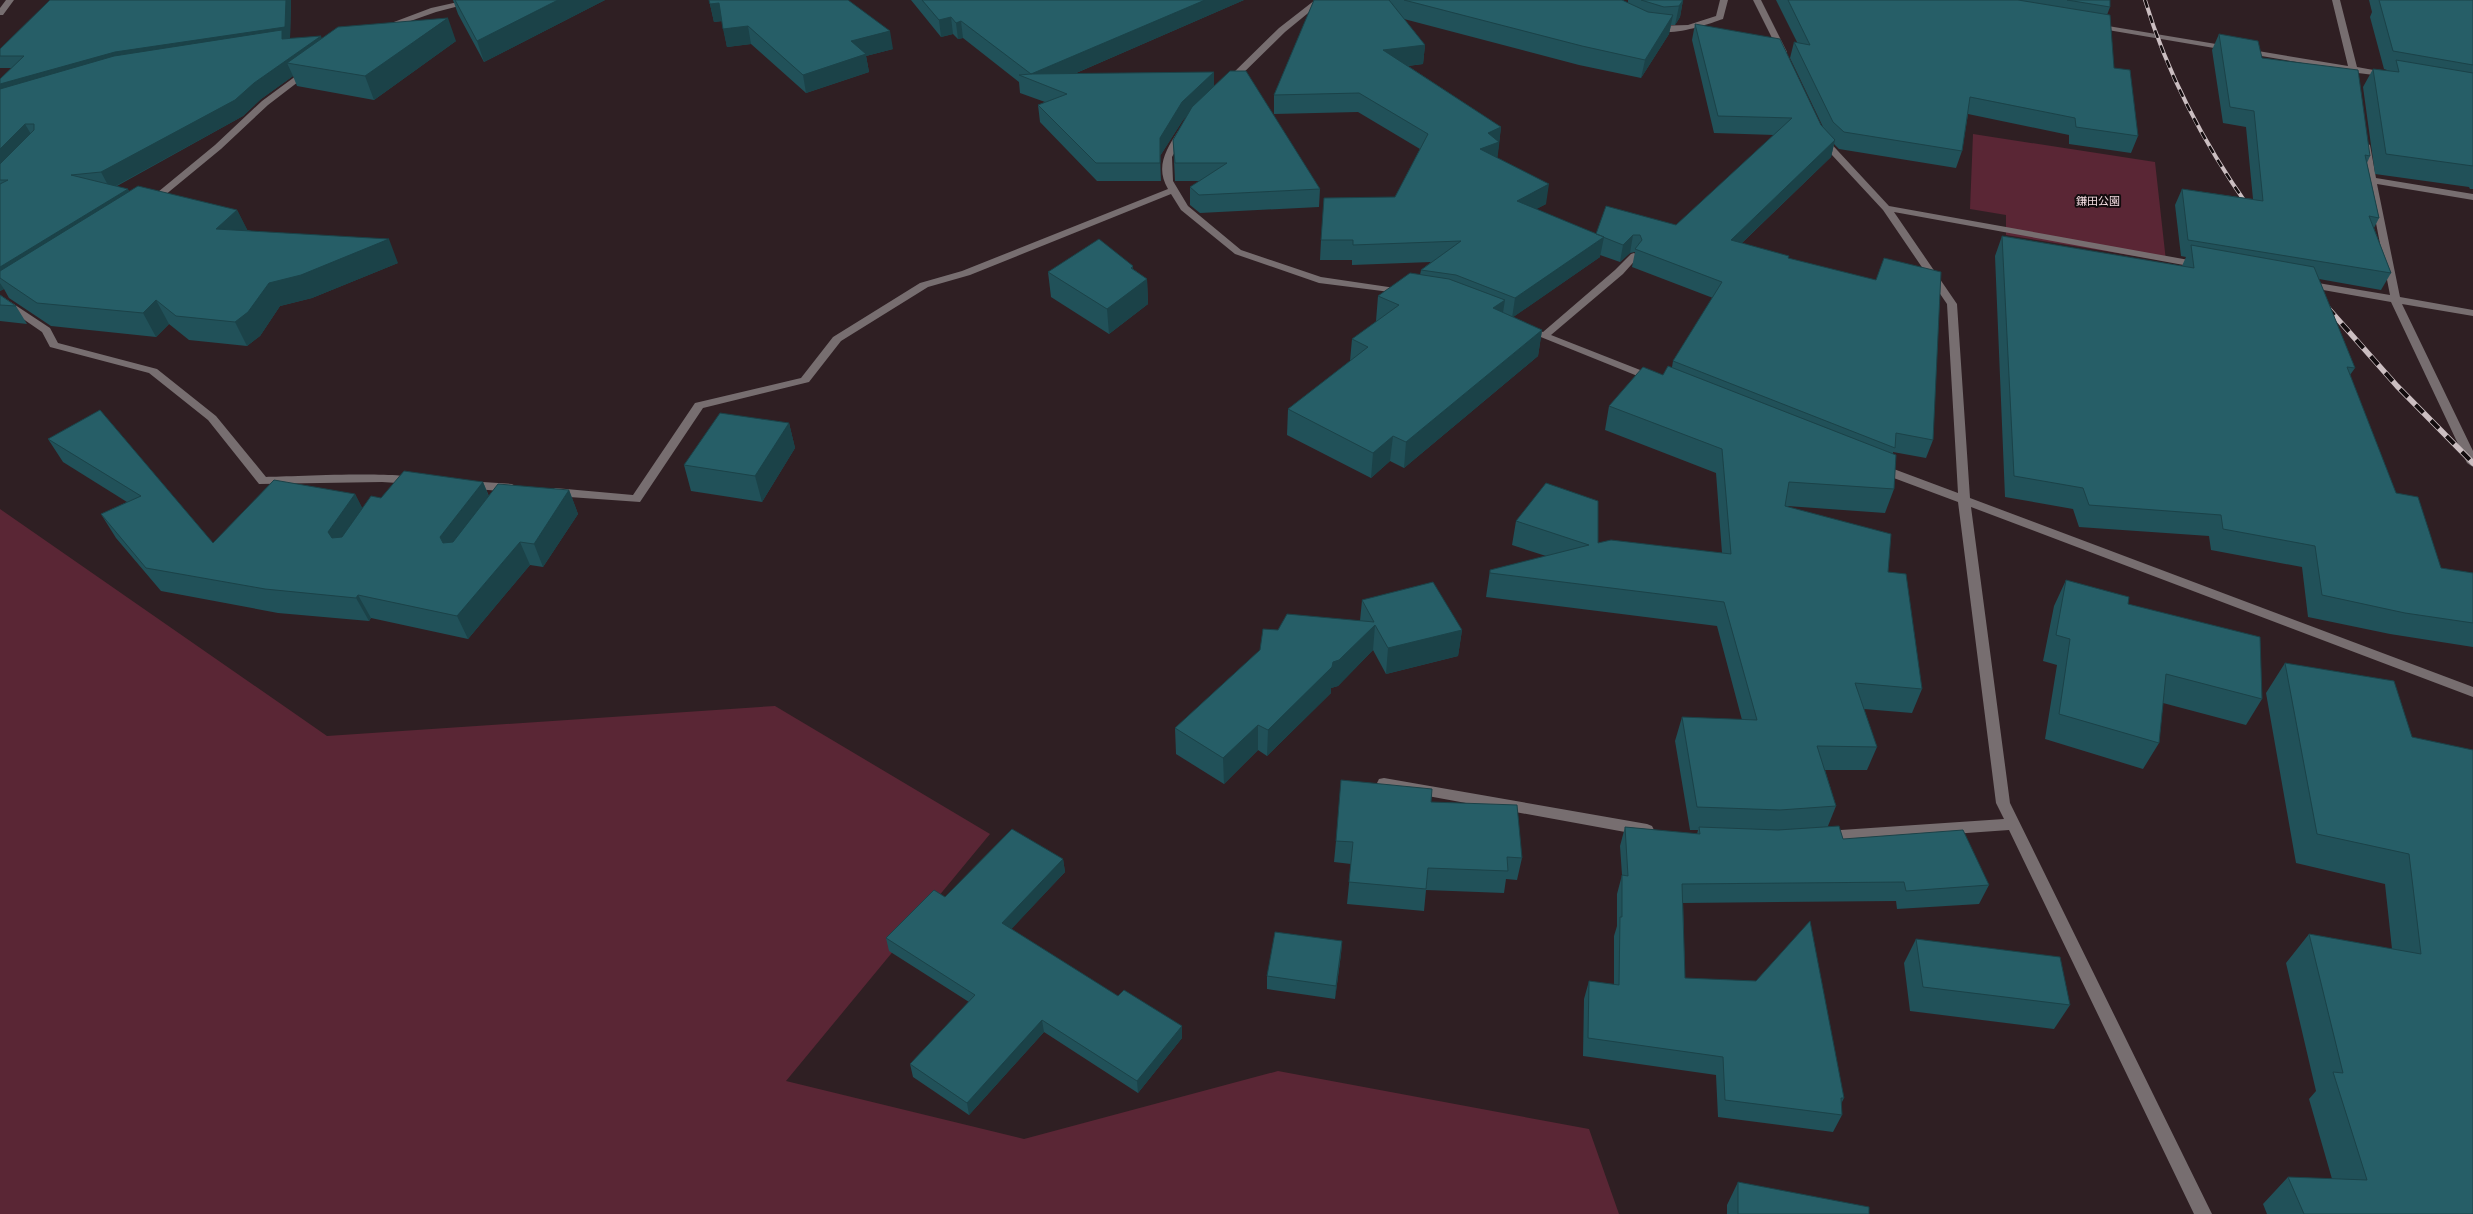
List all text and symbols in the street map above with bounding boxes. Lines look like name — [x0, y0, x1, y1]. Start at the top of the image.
park label: 鎌田公園 — [2076, 195, 2120, 207]

